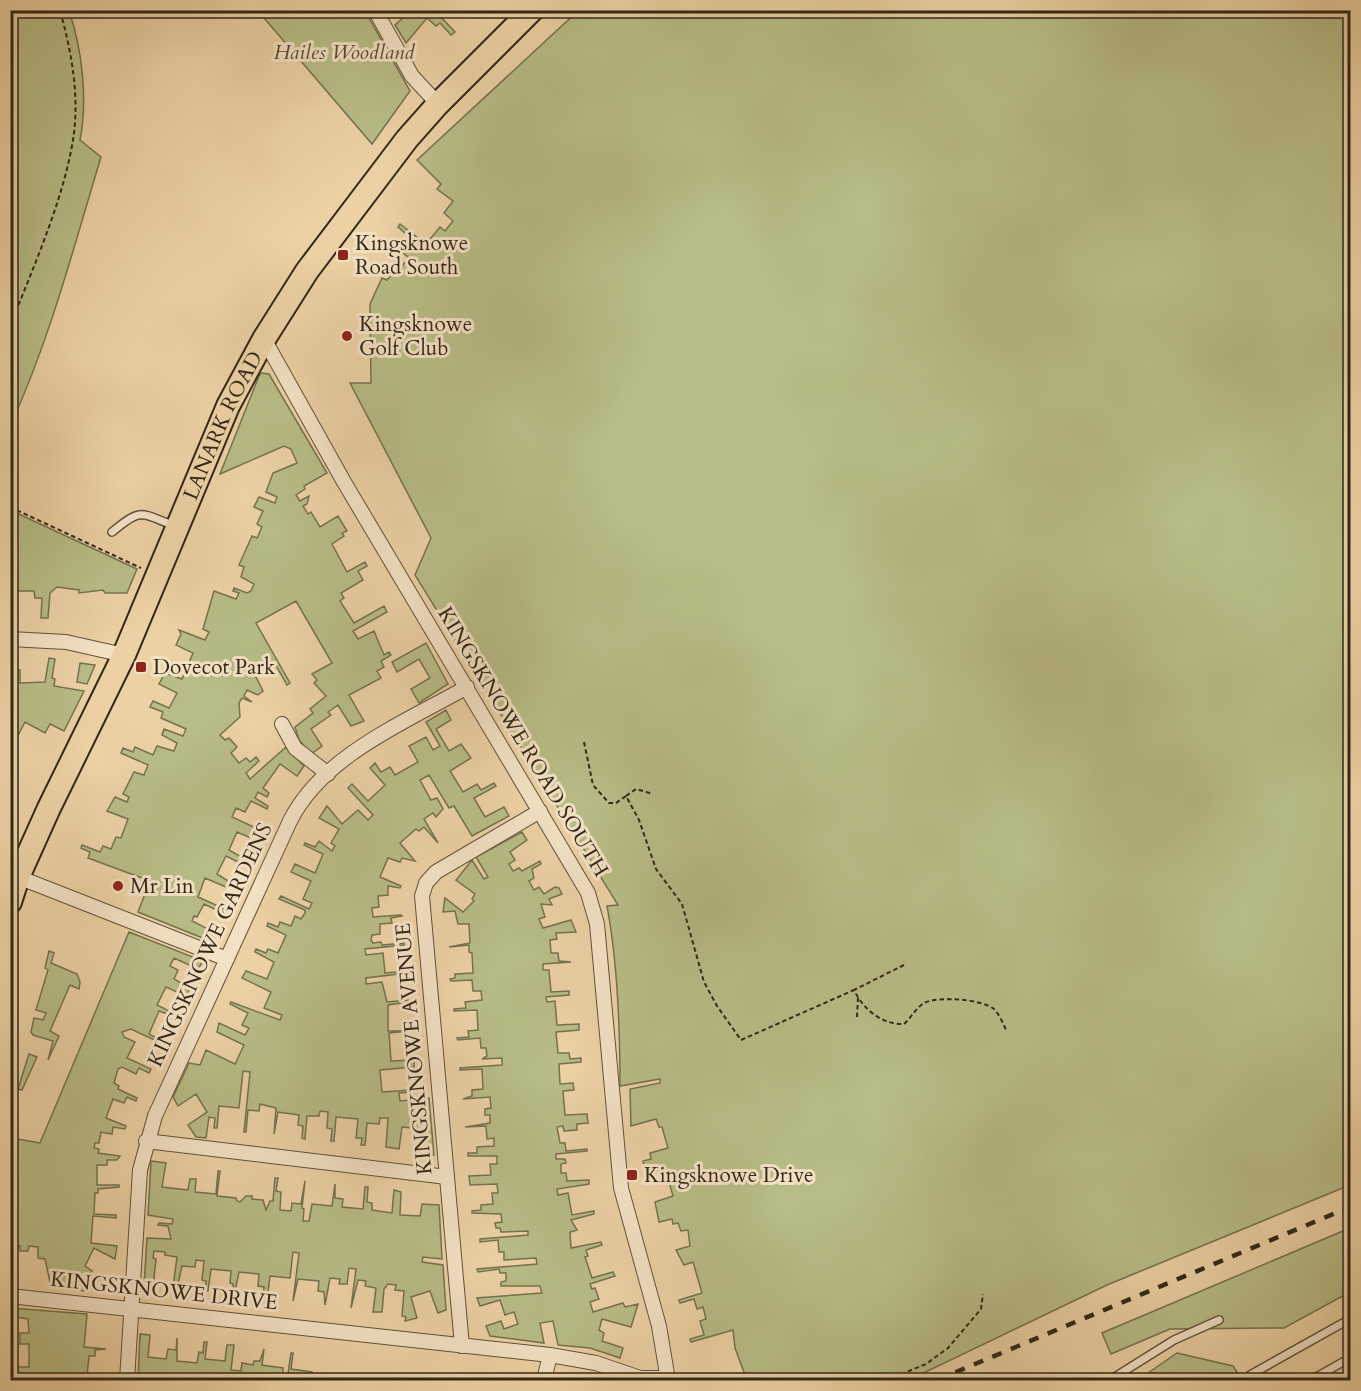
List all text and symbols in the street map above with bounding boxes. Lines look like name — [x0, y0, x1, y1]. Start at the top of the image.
park label: Hailes Woodland — [274, 38, 415, 67]
place label: Kingsknowe Road South — [355, 229, 468, 282]
marker: Kingsknowe Road South — [336, 248, 350, 262]
place label: Kingsknowe Golf Club — [359, 310, 472, 363]
marker: Kingsknowe Golf Club — [340, 329, 354, 343]
street label: LANARK ROAD — [176, 346, 269, 505]
street label: KINGSKNOWE ROAD SOUTH — [431, 601, 615, 883]
place label: Dovecot Park — [153, 653, 276, 682]
marker: Dovecot Park — [134, 660, 148, 674]
street label: KINGSKNOWE GARDENS — [141, 818, 279, 1072]
place label: Mr Lin — [130, 872, 194, 901]
marker: Mr Lin — [111, 879, 125, 893]
street label: KINGSKNOWE AVENUE — [389, 922, 439, 1176]
place label: Kingsknowe Drive — [644, 1161, 814, 1190]
marker: Kingsknowe Drive — [625, 1168, 639, 1182]
street label: KINGSKNOWE DRIVE — [49, 1265, 279, 1317]

